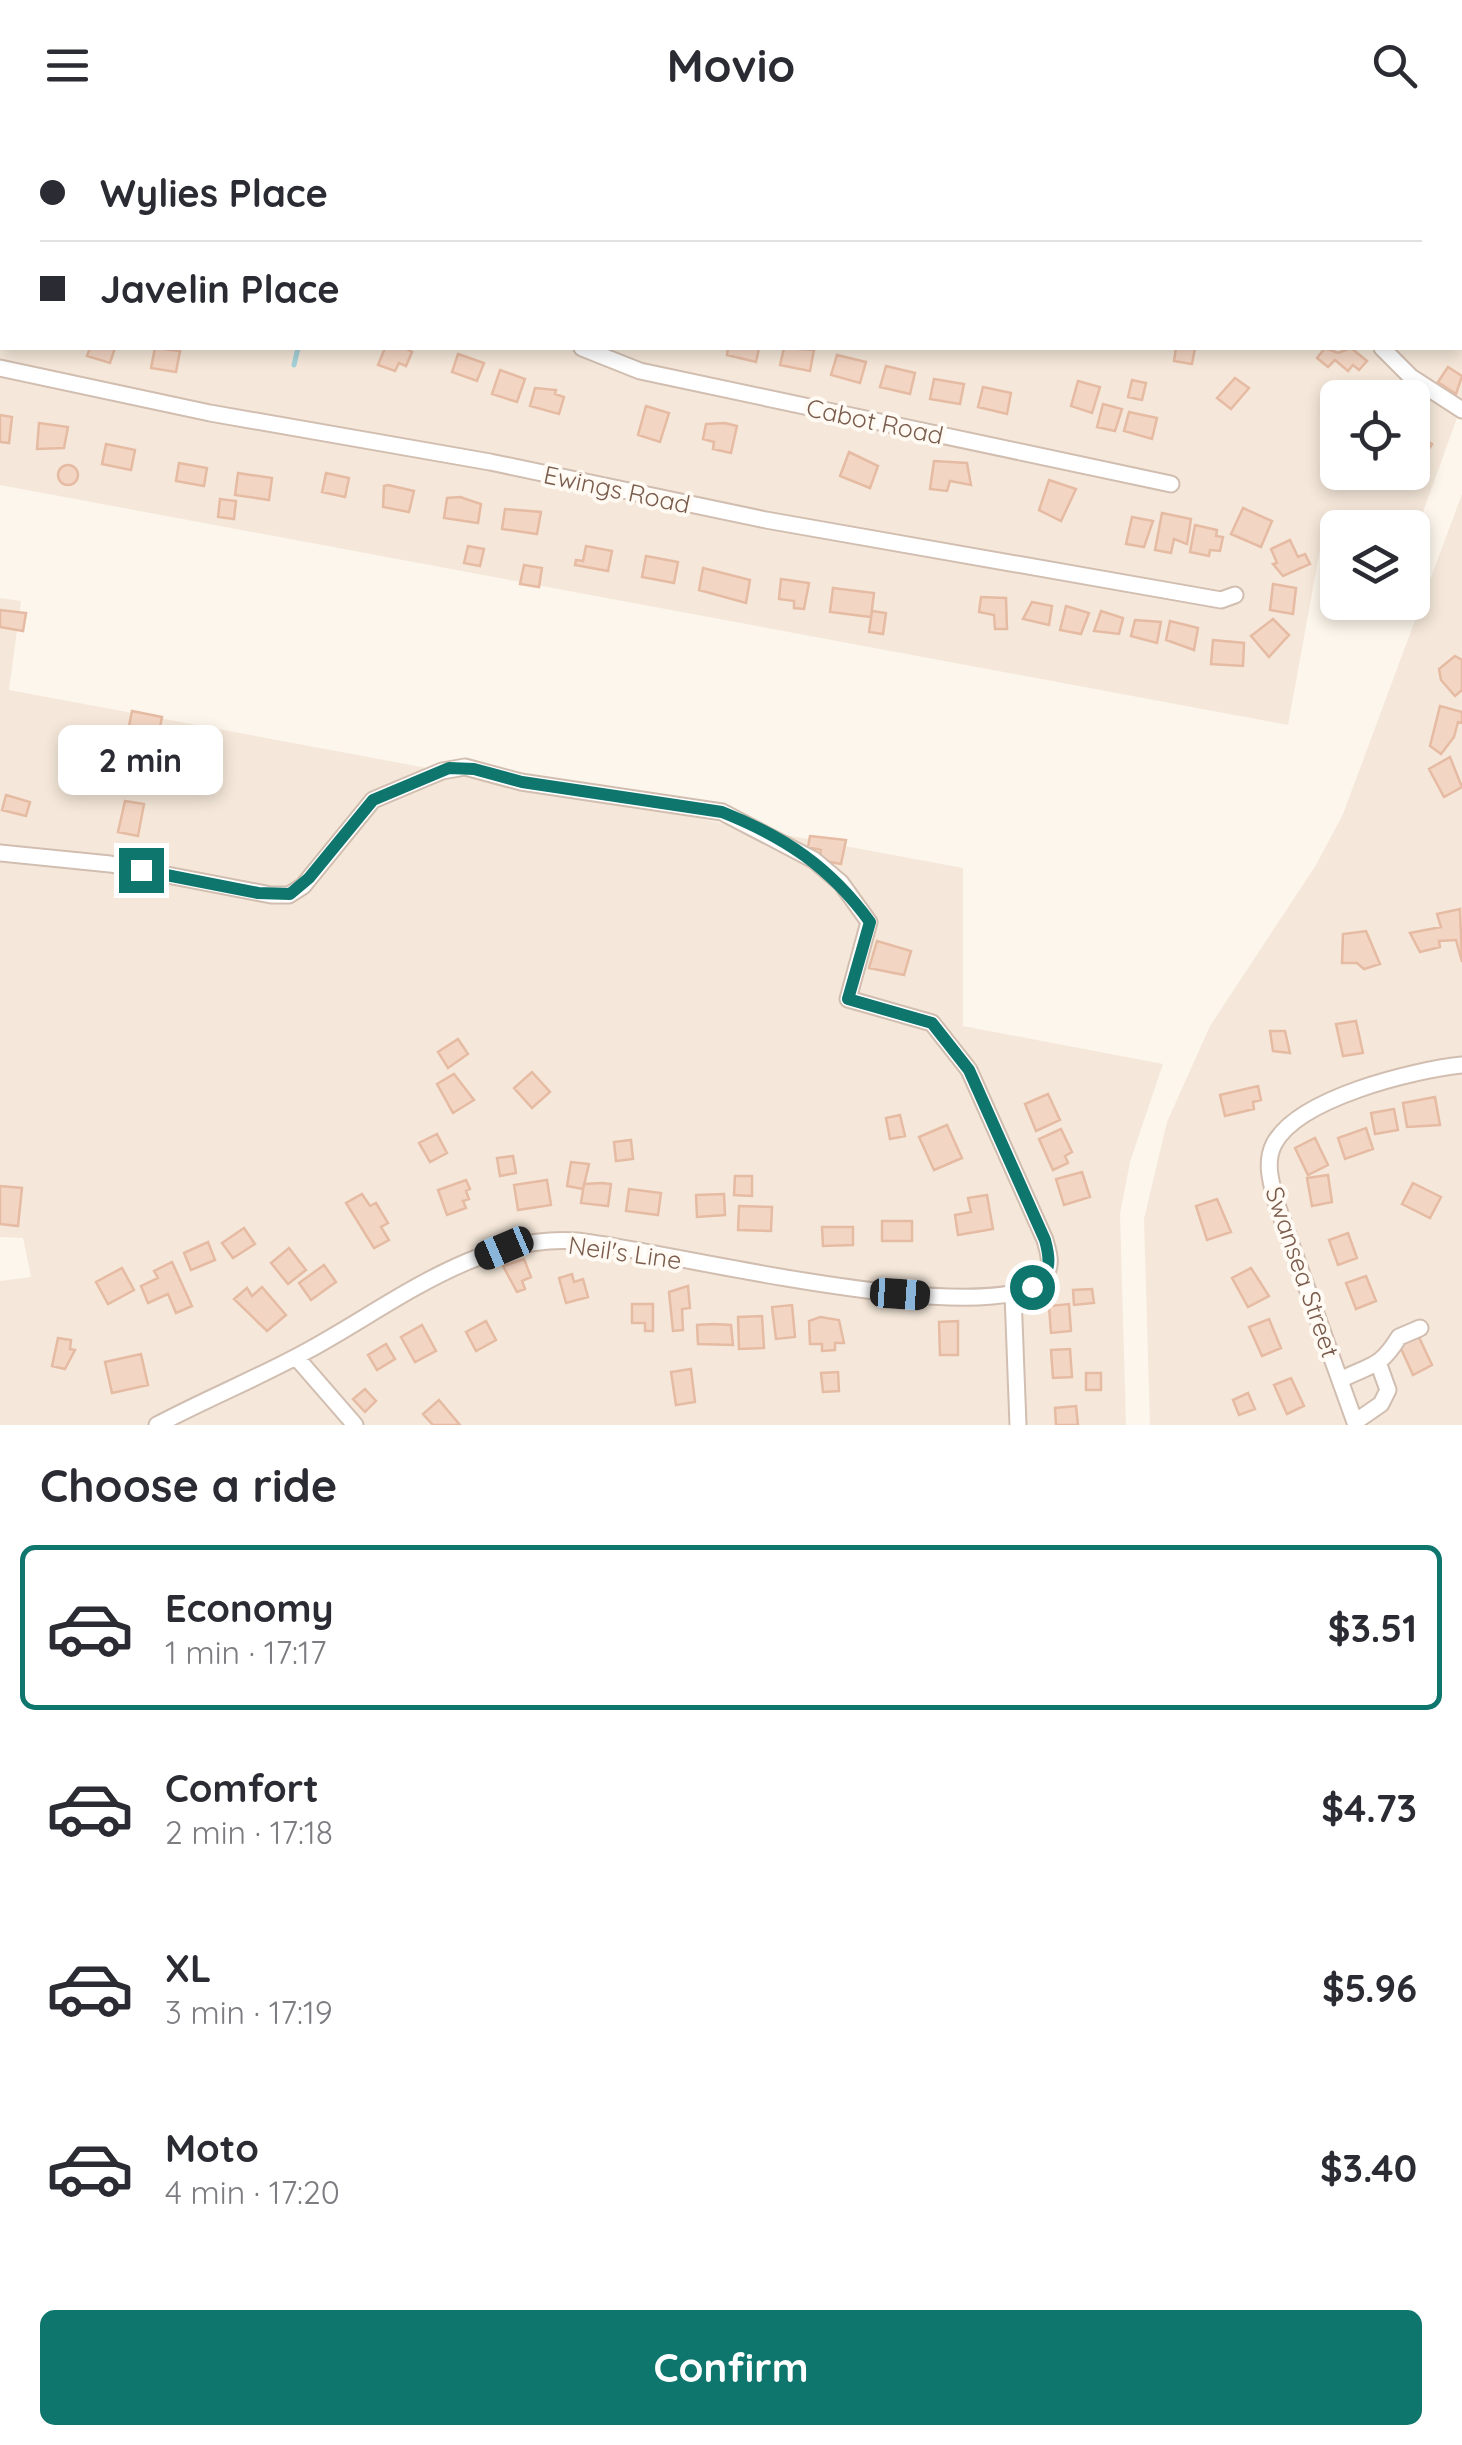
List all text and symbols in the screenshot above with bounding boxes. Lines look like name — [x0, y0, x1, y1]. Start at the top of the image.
text: Movio — [667, 37, 795, 93]
icon: menu — [40, 38, 95, 93]
icon: search — [1367, 38, 1422, 93]
text: Wylies Place — [100, 169, 328, 217]
text: Javelin Place — [100, 265, 340, 313]
map controls — [1320, 380, 1430, 620]
button: locate — [1320, 380, 1430, 490]
street label: Cabot Road — [804, 391, 946, 451]
street label: Ewings Road — [541, 458, 693, 520]
button: layers — [1320, 510, 1430, 620]
callout: 2 min — [58, 725, 224, 795]
text: 2 min — [99, 740, 182, 780]
route end — [119, 848, 164, 893]
street label: Swansea Street — [1259, 1182, 1347, 1362]
car — [471, 1222, 537, 1274]
street label: Neil's Line — [566, 1229, 684, 1275]
route start — [1010, 1265, 1055, 1310]
car — [869, 1277, 931, 1311]
text: Choose a ride — [40, 1457, 337, 1513]
icon: car — [45, 1583, 135, 1673]
text: Economy — [165, 1584, 334, 1632]
text: $3.51 — [1328, 1604, 1417, 1652]
text: 1 min · 17:17 — [165, 1632, 326, 1672]
icon: car — [45, 1763, 135, 1853]
text: Comfort — [165, 1764, 319, 1812]
text: $4.73 — [1321, 1784, 1417, 1832]
text: 2 min · 17:18 — [165, 1812, 333, 1852]
icon: car — [45, 1943, 135, 2033]
text: XL — [165, 1944, 211, 1992]
text: $5.96 — [1322, 1964, 1417, 2012]
text: 3 min · 17:19 — [165, 1992, 333, 2032]
icon: car — [45, 2123, 135, 2213]
text: Moto — [165, 2124, 259, 2172]
text: $3.40 — [1320, 2144, 1417, 2192]
text: 4 min · 17:20 — [165, 2172, 340, 2212]
button: Confirm — [40, 2310, 1422, 2425]

